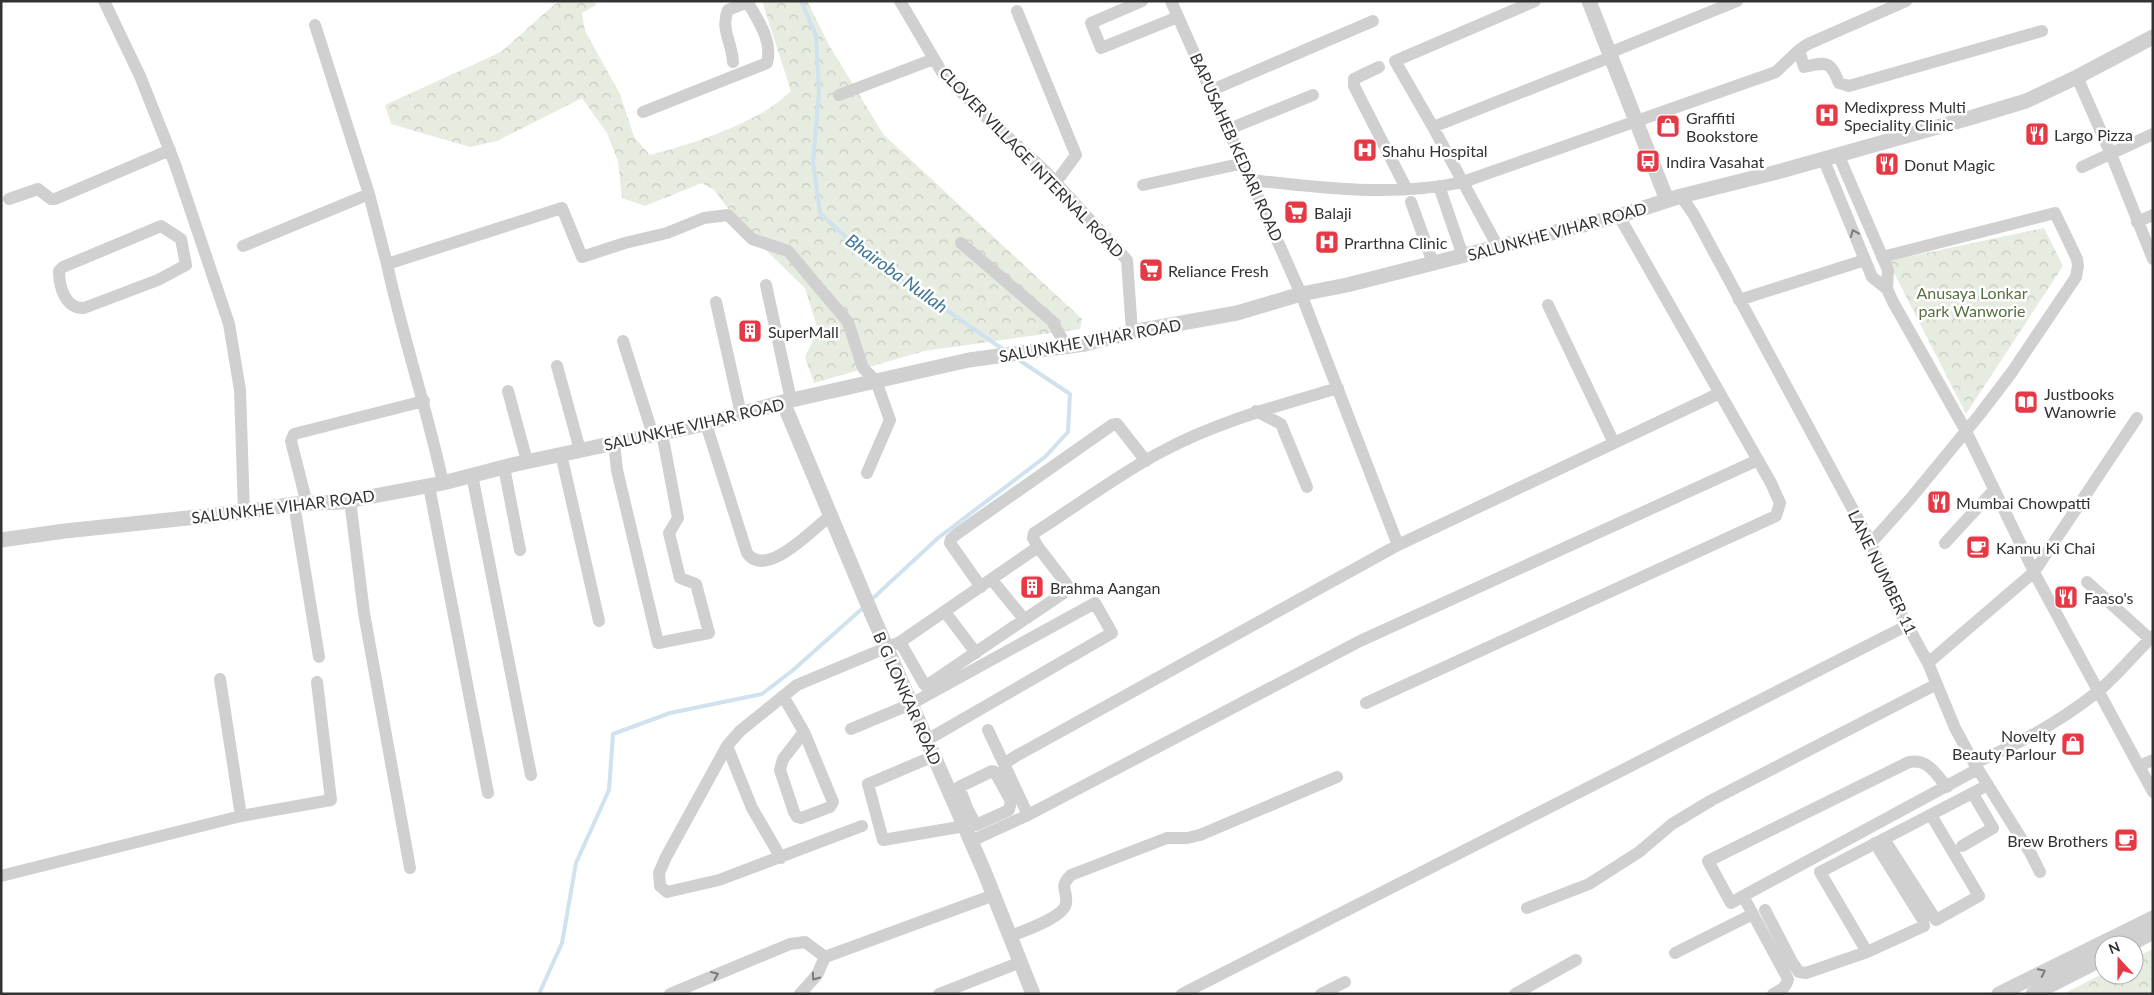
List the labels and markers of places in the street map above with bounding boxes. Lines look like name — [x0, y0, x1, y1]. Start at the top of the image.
place label: Medixpress Multi Speciality Clinic — [1844, 97, 1966, 134]
hospital icon: Medixpress Multi Speciality Clinic — [1814, 102, 1840, 128]
place label: Graffiti Bookstore — [1686, 108, 1758, 145]
shop icon: Graffiti Bookstore — [1655, 113, 1681, 139]
restaurant icon: Largo Pizza — [2024, 121, 2050, 147]
place label: Largo Pizza — [2054, 125, 2133, 144]
hospital icon: Shahu Hospital — [1352, 137, 1378, 163]
place label: Shahu Hospital — [1382, 141, 1488, 160]
bus stop icon: Indira Vasahat — [1635, 148, 1661, 174]
restaurant icon: Donut Magic — [1874, 151, 1900, 177]
place label: Indira Vasahat — [1666, 152, 1765, 171]
place label: Donut Magic — [1904, 155, 1996, 174]
supermarket icon: Balaji — [1283, 199, 1309, 225]
place label: Balaji — [1314, 203, 1352, 222]
hospital icon: Prarthna Clinic — [1314, 229, 1340, 255]
place label: Prarthna Clinic — [1344, 233, 1448, 252]
supermarket icon: Reliance Fresh — [1138, 257, 1164, 283]
place label: Reliance Fresh — [1168, 261, 1269, 280]
building icon: SuperMall — [737, 318, 763, 344]
place label: SuperMall — [768, 322, 839, 341]
place label: Justbooks Wanowrie — [2044, 384, 2116, 421]
library icon: Justbooks Wanowrie — [2013, 389, 2039, 415]
restaurant icon: Mumbai Chowpatti — [1926, 489, 1952, 515]
place label: Mumbai Chowpatti — [1956, 493, 2091, 512]
cafe icon: Kannu Ki Chai — [1965, 534, 1991, 560]
place label: Kannu Ki Chai — [1996, 538, 2095, 557]
building icon: Brahma Aangan — [1019, 574, 1045, 600]
place label: Brahma Aangan — [1050, 578, 1160, 597]
restaurant icon: Faaso's — [2053, 584, 2079, 610]
place label: Faaso's — [2084, 588, 2134, 607]
place label: Novelty Beauty Parlour — [1952, 726, 2057, 763]
shop icon: Novelty Beauty Parlour — [2060, 731, 2086, 757]
cafe icon: Brew Brothers — [2113, 827, 2139, 853]
place label: Brew Brothers — [2007, 831, 2108, 850]

